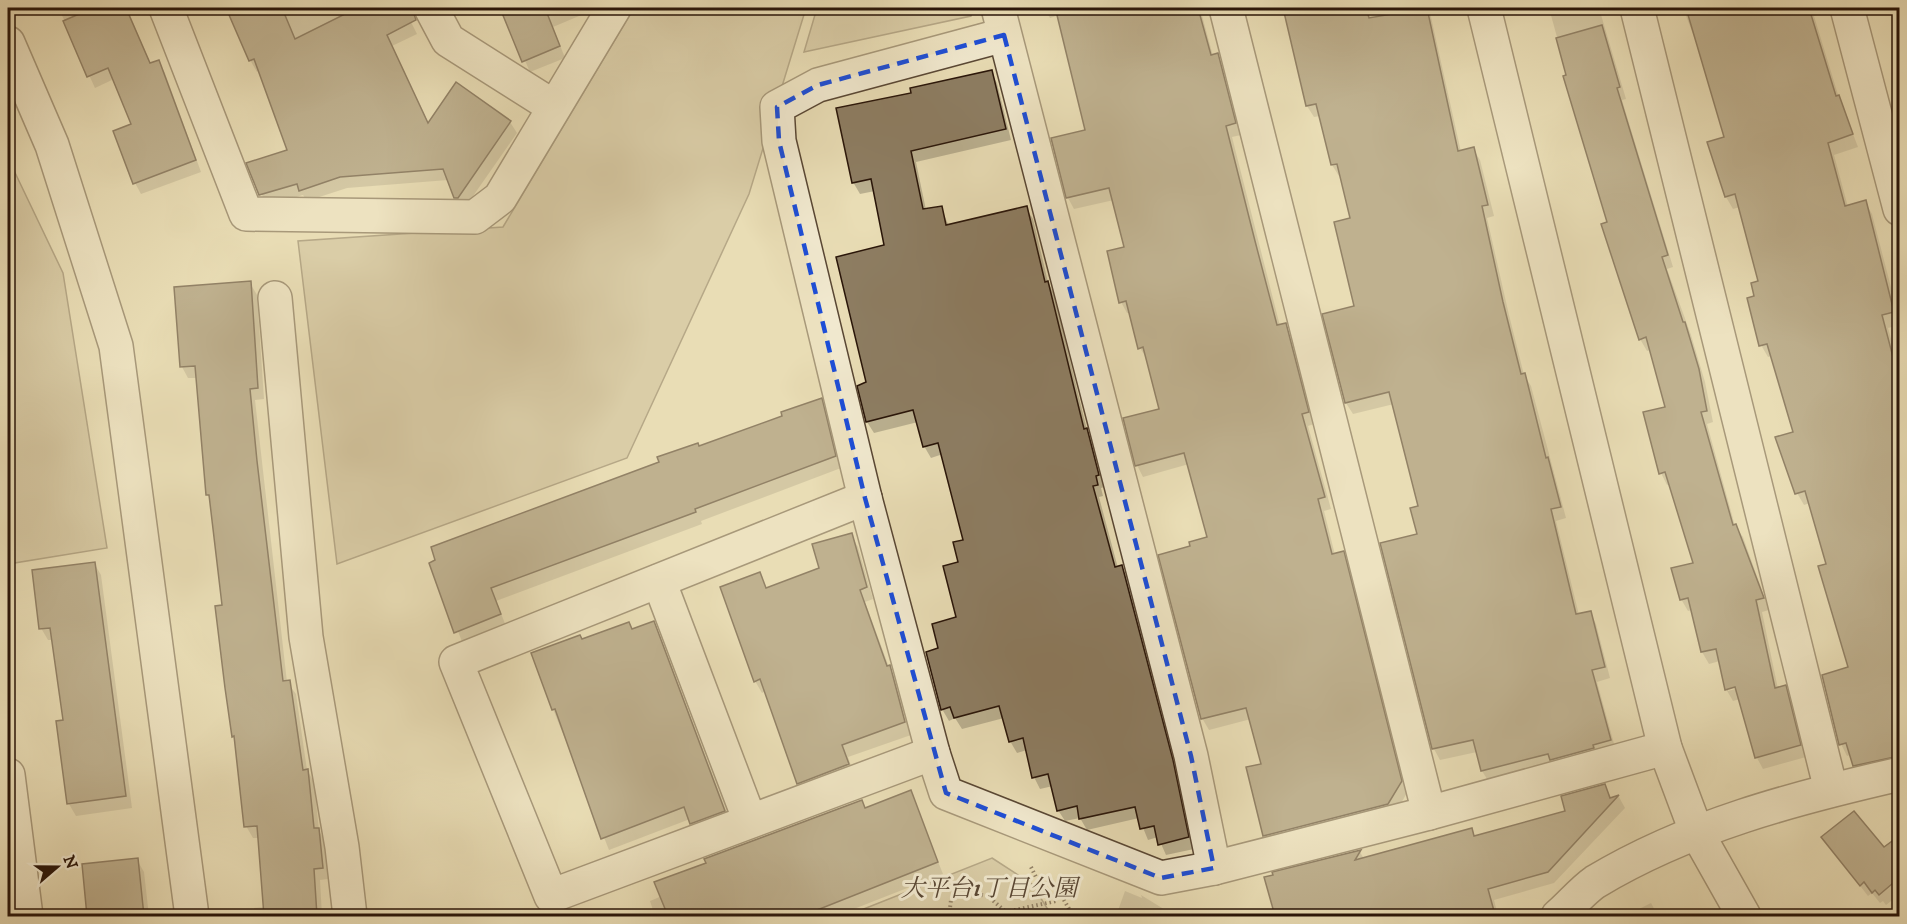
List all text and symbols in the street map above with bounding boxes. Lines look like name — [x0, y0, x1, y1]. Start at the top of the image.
north arrow — [27, 837, 87, 897]
text: N — [59, 853, 82, 872]
park label: 大平台1丁目公園 — [901, 874, 1081, 904]

